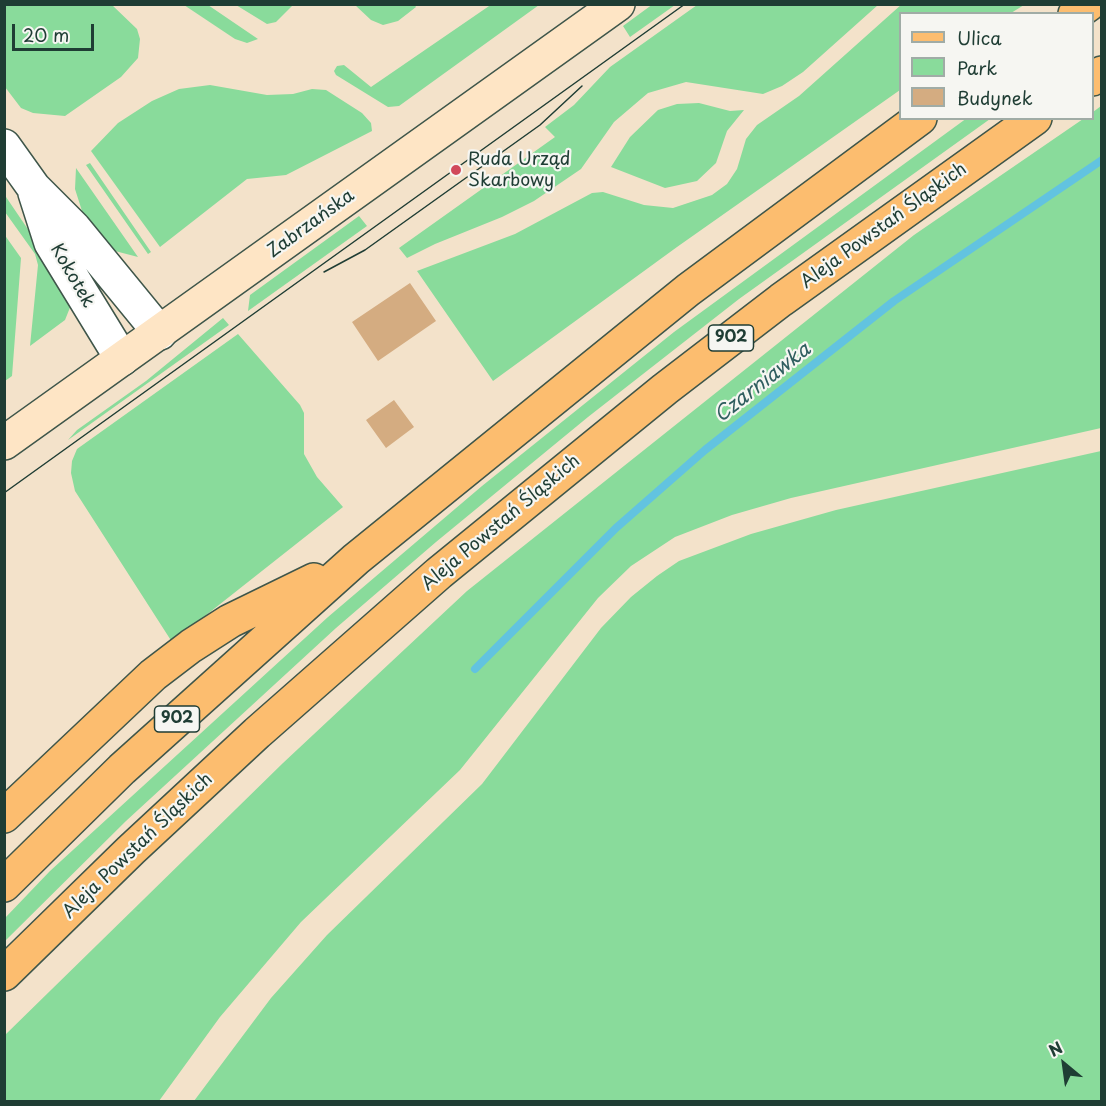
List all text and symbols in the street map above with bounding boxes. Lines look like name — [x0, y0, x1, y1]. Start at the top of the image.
scale bar — [15, 12, 98, 50]
legend — [899, 12, 1094, 120]
text: 20 m — [23, 21, 69, 48]
text: Ulica — [957, 24, 1002, 51]
text: Park — [957, 54, 997, 81]
text: Budynek — [957, 84, 1033, 111]
place label: Ruda Urząd Skarbowy — [468, 149, 570, 192]
street label: Aleja Powstań Śląskich — [797, 159, 971, 293]
marker: Ruda Urząd Skarbowy — [449, 163, 463, 177]
street label: Zabrzańska — [263, 185, 359, 263]
street label: Kokotek — [45, 240, 99, 312]
road number: 902 — [708, 325, 754, 351]
water label: Czarniawka — [710, 338, 816, 428]
street label: Aleja Powstań Śląskich — [418, 450, 584, 596]
road number: 902 — [154, 706, 200, 732]
street label: Aleja Powstań Śląskich — [59, 769, 217, 923]
north arrow — [1034, 1034, 1094, 1094]
text: N — [1044, 1035, 1067, 1062]

